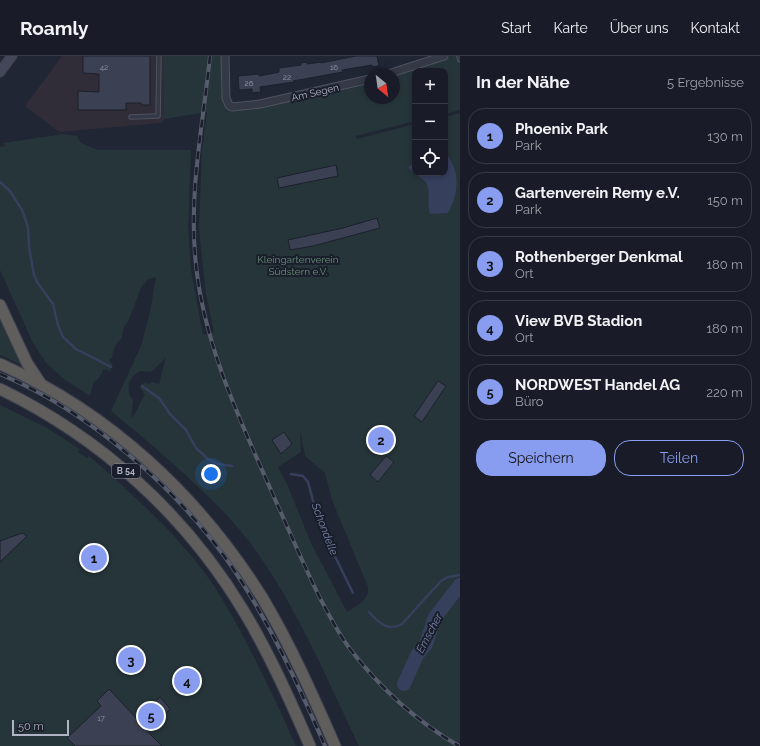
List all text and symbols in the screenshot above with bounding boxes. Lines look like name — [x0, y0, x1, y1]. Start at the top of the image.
text: Roamly — [20, 17, 88, 39]
text: Start — [501, 20, 531, 36]
text: Karte — [553, 20, 588, 36]
text: Über uns — [610, 20, 669, 36]
text: Kontakt — [691, 20, 740, 36]
house number: 42 — [100, 62, 108, 72]
house number: 16 — [330, 62, 338, 72]
north arrow — [364, 68, 400, 104]
map controls — [412, 68, 448, 176]
button: + — [412, 68, 448, 104]
house number: 22 — [283, 72, 291, 82]
text: In der Nähe — [476, 72, 570, 92]
text: 5 Ergebnisse — [667, 75, 744, 90]
house number: 26 — [245, 78, 254, 88]
street label: Am Segen — [290, 82, 340, 103]
button: − — [412, 104, 448, 140]
text: Phoenix Park — [515, 120, 608, 138]
text: 1 — [487, 129, 493, 144]
text: 130 m — [707, 129, 743, 144]
text: Park — [515, 138, 542, 153]
button: locate — [412, 140, 448, 176]
text: Gartenverein Remy e.V. — [515, 184, 680, 202]
text: 2 — [486, 193, 494, 208]
text: 150 m — [707, 193, 743, 208]
text: Park — [515, 202, 542, 217]
text: Rothenberger Denkmal — [515, 248, 683, 266]
park label: Kleingartenverein Südstern e.V. — [257, 254, 339, 277]
text: 3 — [486, 257, 494, 272]
text: 180 m — [707, 257, 743, 272]
text: Ort — [515, 266, 534, 281]
text: View BVB Stadion — [515, 312, 642, 330]
text: 4 — [486, 321, 494, 336]
text: 180 m — [707, 321, 743, 336]
text: Ort — [515, 330, 534, 345]
text: NORDWEST Handel AG — [515, 376, 680, 394]
text: 5 — [486, 385, 494, 400]
text: 220 m — [706, 385, 743, 400]
text: Büro — [515, 394, 543, 409]
pin: 2 — [368, 425, 394, 455]
button: Speichern — [476, 440, 606, 476]
button: Teilen — [614, 440, 744, 476]
road number: B 54 — [112, 464, 140, 478]
your location — [201, 464, 221, 484]
water label: Schondelle — [308, 500, 340, 557]
pin: 1 — [81, 543, 107, 573]
water label: Emscher — [414, 610, 446, 655]
pin: 3 — [118, 645, 144, 675]
pin: 4 — [174, 666, 200, 696]
pin: 5 — [138, 701, 164, 731]
house number: 17 — [97, 713, 106, 723]
scale bar — [12, 718, 69, 737]
text: 50 m — [18, 720, 44, 733]

